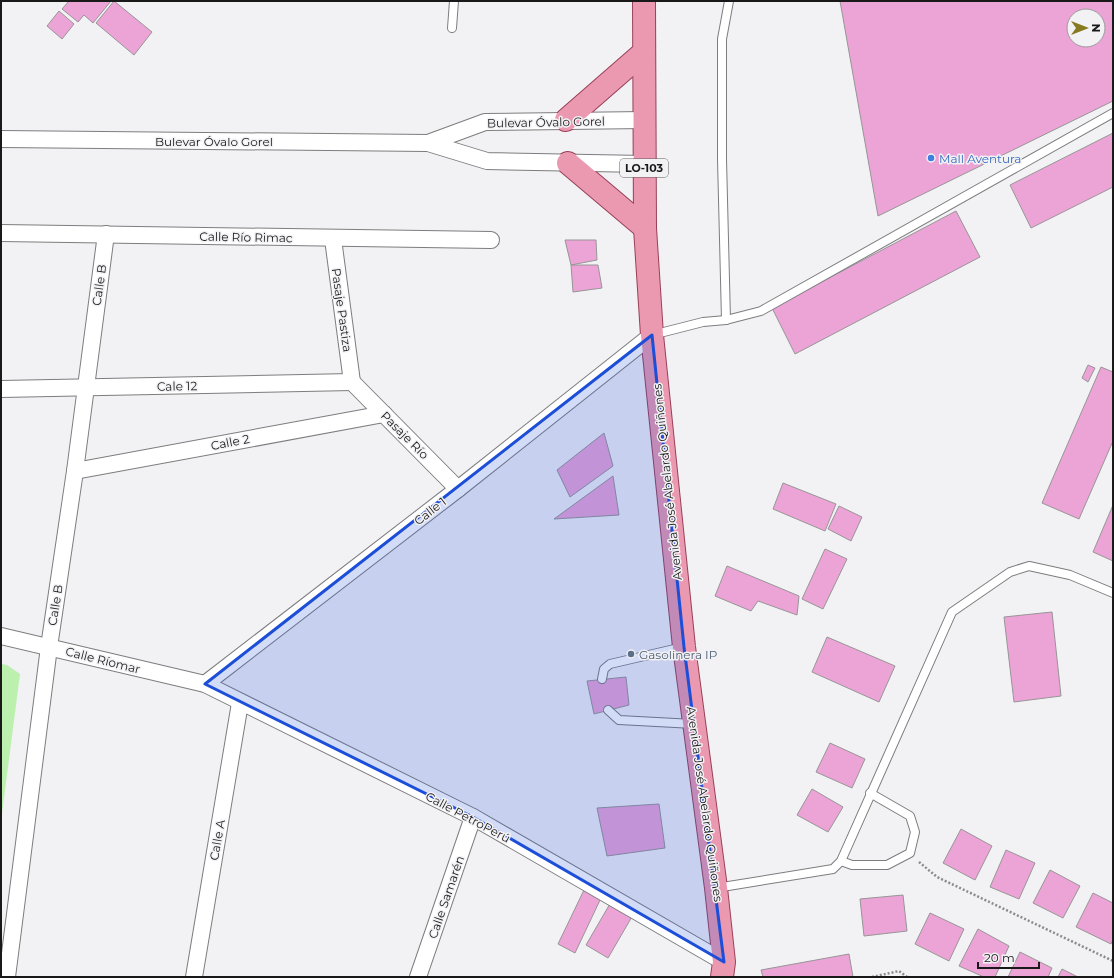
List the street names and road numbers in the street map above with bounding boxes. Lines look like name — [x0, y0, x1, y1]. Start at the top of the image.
street label: Bulevar Óvalo Gorel — [487, 113, 605, 131]
street label: Bulevar Óvalo Gorel — [155, 134, 273, 149]
road number: LO-103 — [620, 159, 668, 177]
street label: Calle Río Rimac — [199, 229, 293, 245]
street label: Calle B — [89, 263, 109, 307]
street label: Pasaje Pastiza — [329, 267, 355, 353]
street label: Cale 12 — [157, 378, 197, 394]
street label: Avenida José Abelardo Quiñones — [649, 383, 685, 581]
street label: Pasaje Río — [378, 408, 432, 462]
street label: Calle 2 — [209, 431, 251, 453]
street label: Calle 1 — [411, 494, 449, 528]
street label: Calle B — [44, 583, 66, 627]
street label: Calle Ríomar — [64, 643, 142, 677]
street label: Avenida José Abelardo Quiñones — [684, 705, 726, 903]
street label: Calle PetroPerú — [423, 788, 513, 846]
street label: Calle A — [206, 818, 228, 861]
street label: Calle Samarén — [425, 854, 467, 940]

